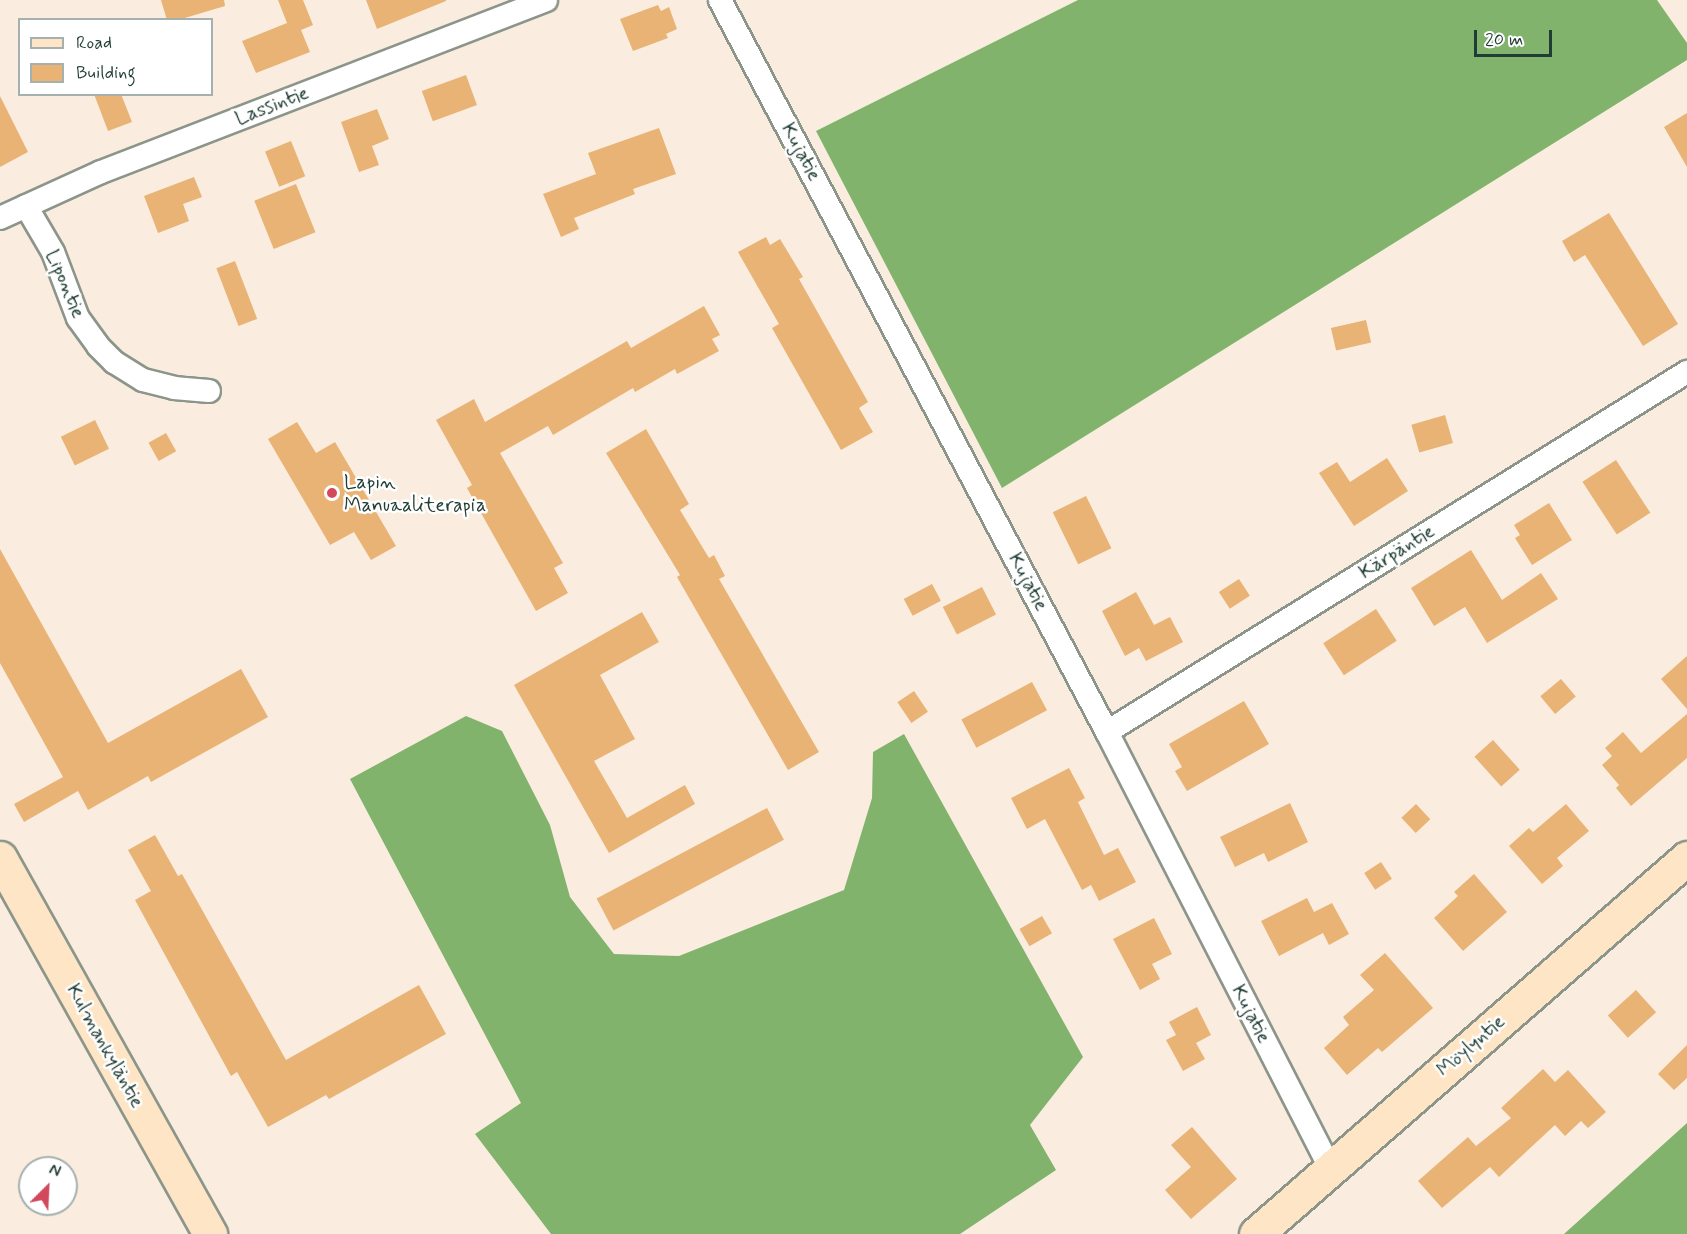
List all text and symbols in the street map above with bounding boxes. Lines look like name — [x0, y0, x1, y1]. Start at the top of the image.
legend — [18, 18, 213, 96]
scale bar — [1477, 18, 1555, 56]
text: 20 m — [1485, 28, 1523, 52]
text: Road — [76, 31, 112, 55]
text: Building — [76, 61, 136, 85]
street label: Lassintie — [232, 81, 312, 131]
street label: Kujatie — [776, 119, 826, 185]
street label: Lipontie — [40, 246, 90, 322]
place label: Lapin Manuaaliterapia — [344, 470, 486, 517]
marker: Lapin Manuaaliterapia — [325, 486, 339, 500]
street label: Kärpäntie — [1355, 519, 1439, 585]
street label: Kujatie — [1003, 549, 1053, 615]
street label: Kulmankyläntie — [61, 980, 149, 1112]
street label: Kujatie — [1226, 981, 1276, 1047]
street label: Möylyntie — [1432, 1010, 1510, 1082]
north arrow — [18, 1156, 78, 1216]
text: N — [46, 1159, 64, 1183]

